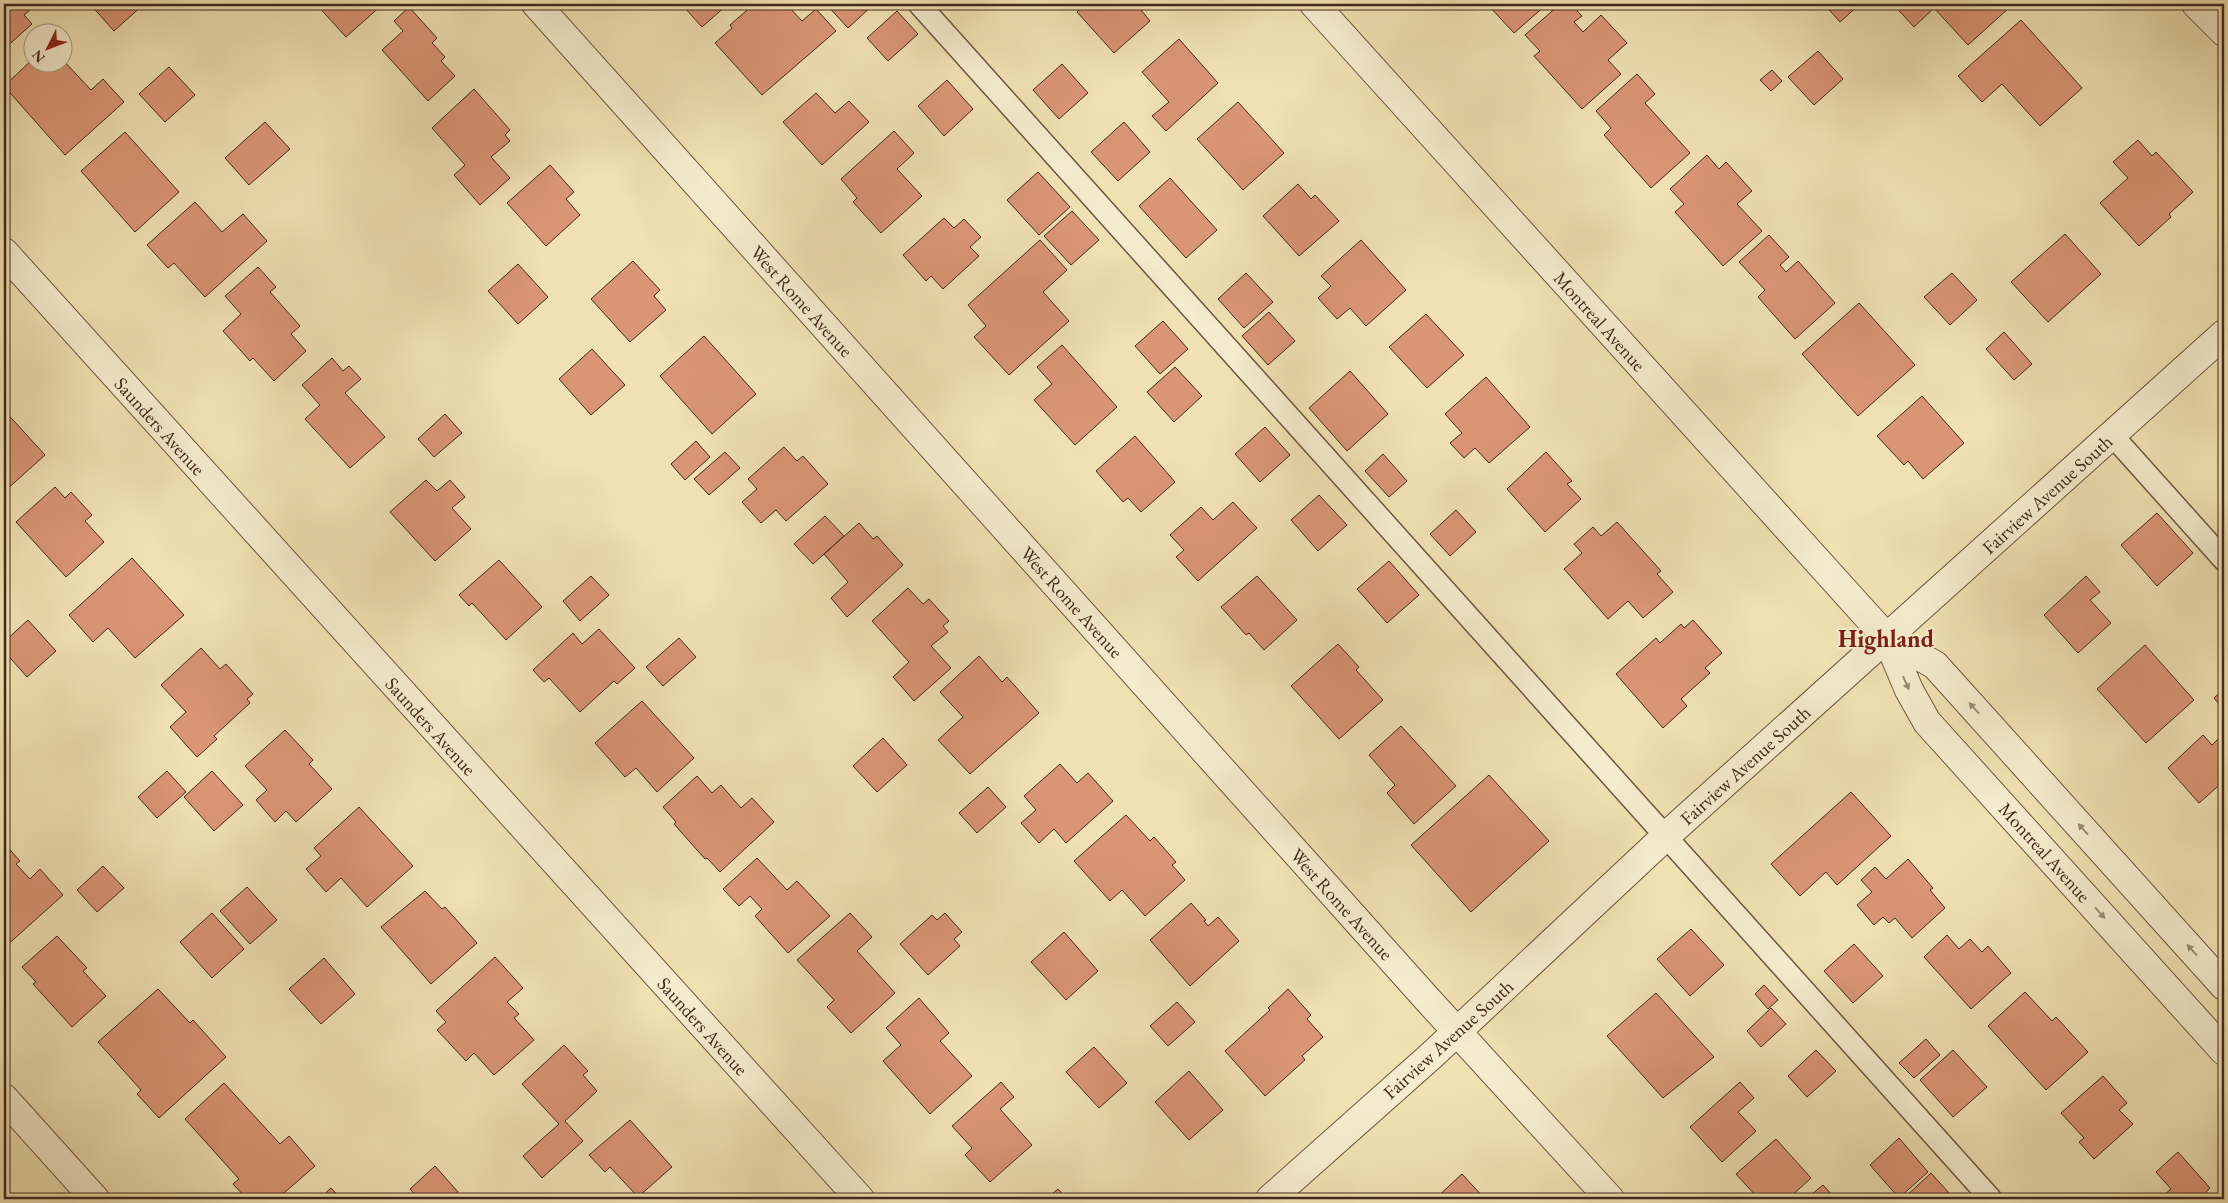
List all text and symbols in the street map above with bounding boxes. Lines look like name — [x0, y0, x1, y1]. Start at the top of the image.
north arrow — [22, 22, 72, 72]
text: N — [27, 46, 49, 67]
street label: West Rome Avenue — [745, 240, 859, 363]
street label: Montreal Avenue — [1548, 266, 1651, 377]
street label: Saunders Avenue — [109, 372, 211, 481]
street label: Fairview Avenue South — [1977, 429, 2118, 560]
street label: West Rome Avenue — [1015, 541, 1129, 664]
district label: Highland — [1838, 623, 1935, 655]
street label: Saunders Avenue — [380, 672, 482, 781]
one-way arrow — [1902, 675, 1911, 690]
street label: Fairview Avenue South — [1675, 700, 1816, 831]
one-way arrow — [1969, 702, 1980, 715]
street label: Montreal Avenue — [1993, 797, 2096, 908]
one-way arrow — [2077, 824, 2089, 836]
street label: West Rome Avenue — [1285, 843, 1399, 966]
one-way arrow — [2094, 907, 2106, 919]
one-way arrow — [2186, 945, 2198, 957]
street label: Saunders Avenue — [652, 972, 754, 1081]
street label: Fairview Avenue South — [1378, 974, 1519, 1105]

